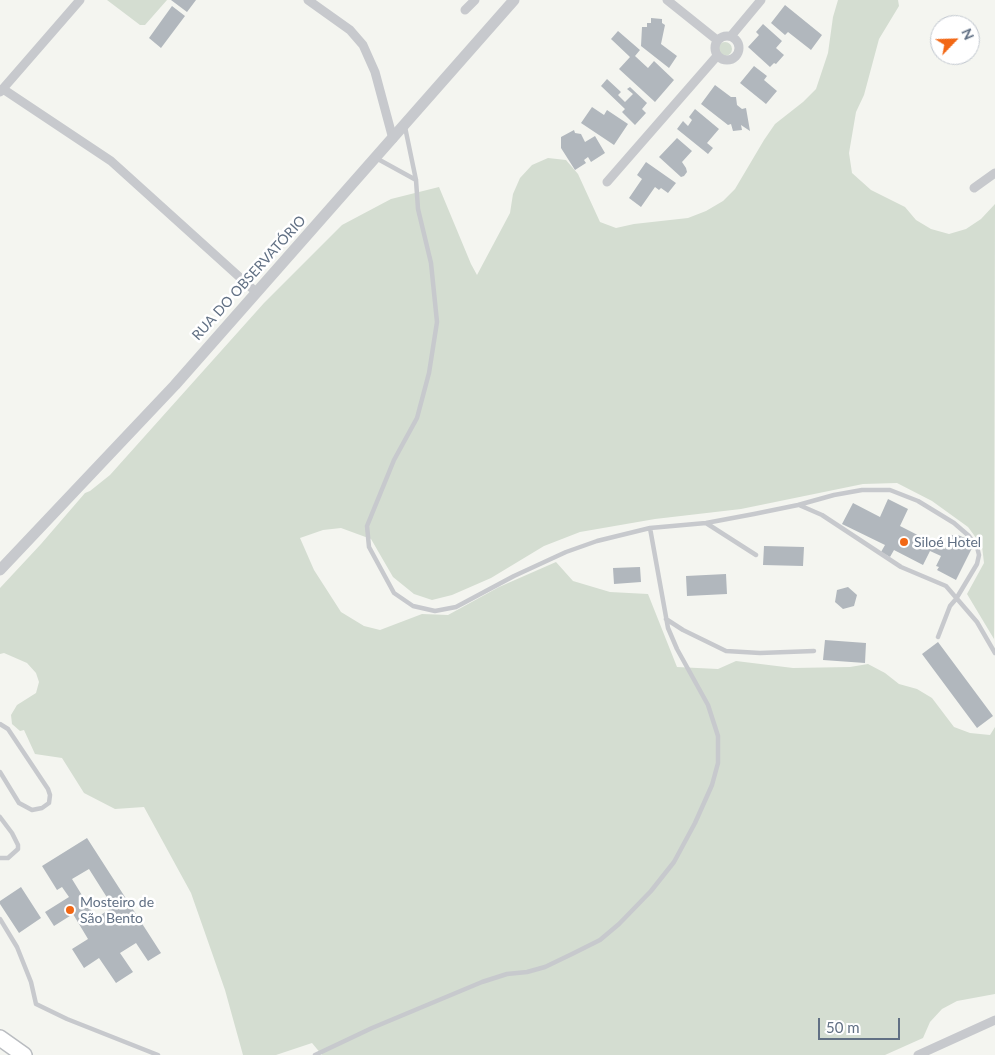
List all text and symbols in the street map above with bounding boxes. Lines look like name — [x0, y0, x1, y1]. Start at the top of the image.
north arrow — [930, 15, 980, 65]
text: N — [958, 26, 978, 42]
street label: RUA DO OBSERVATÓRIO — [189, 212, 309, 344]
place label: Siloé Hotel — [914, 534, 981, 550]
marker: Siloé Hotel — [898, 536, 910, 548]
place label: Mosteiro de São Bento — [80, 894, 154, 926]
marker: Mosteiro de São Bento — [64, 904, 76, 916]
scale bar — [820, 1008, 902, 1040]
text: 50 m — [826, 1018, 860, 1036]

